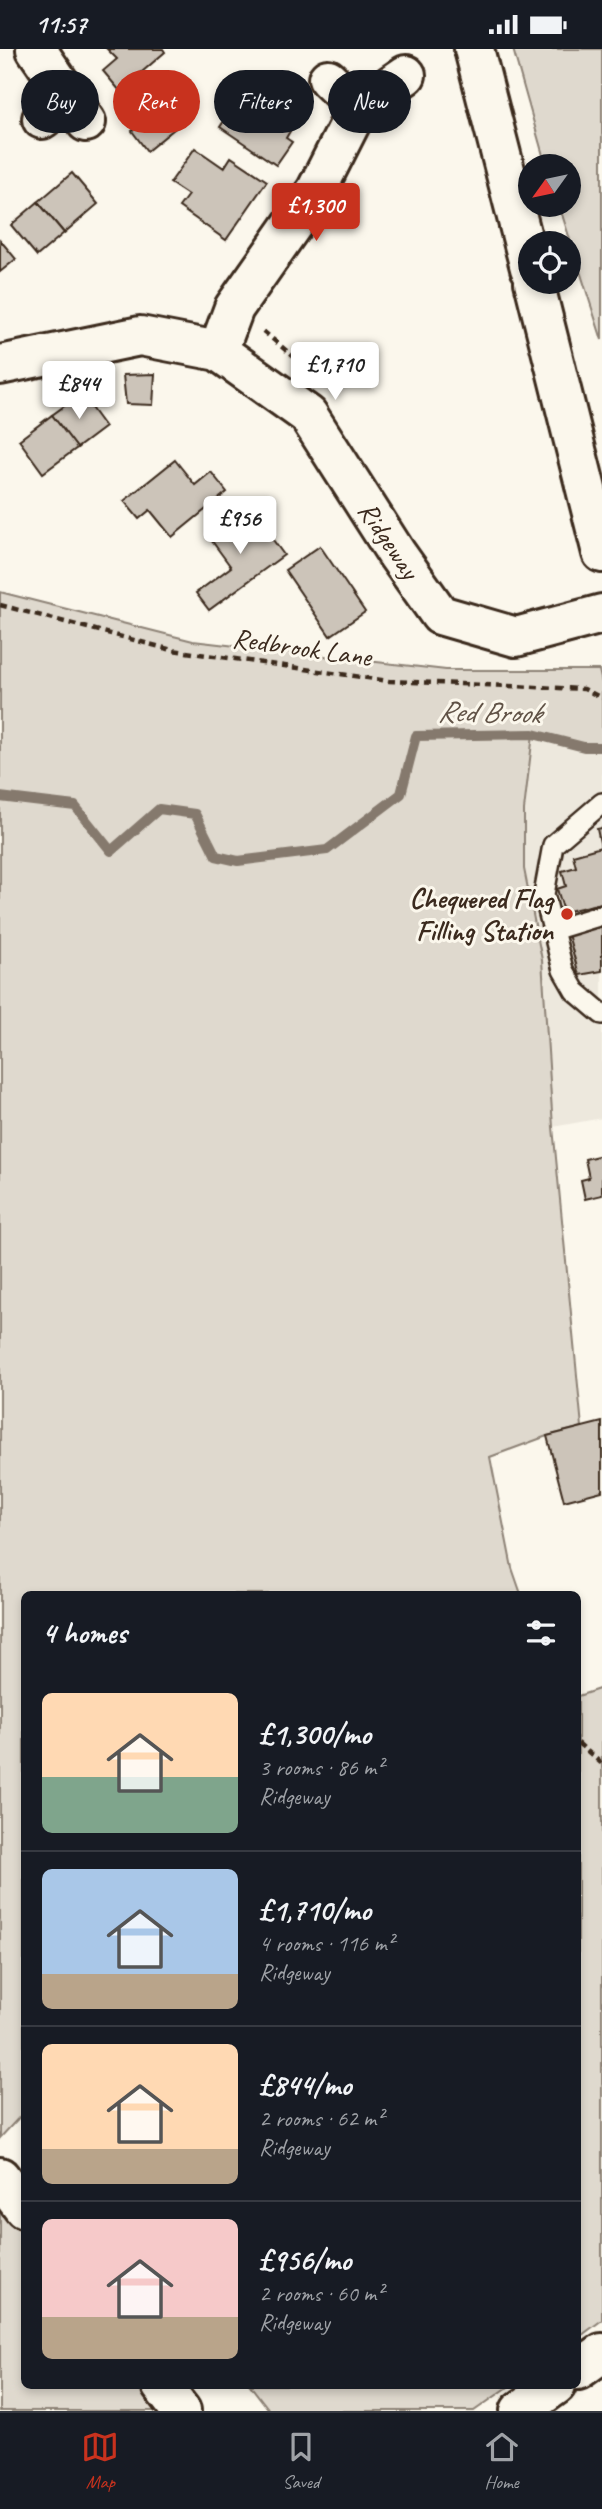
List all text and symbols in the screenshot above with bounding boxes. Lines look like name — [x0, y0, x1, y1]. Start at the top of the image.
text: 11:57 — [35, 8, 86, 41]
chip: Buy — [21, 70, 99, 133]
chip: Rent — [113, 70, 200, 133]
chip: Filters — [214, 70, 314, 133]
chip: New — [328, 70, 411, 133]
north arrow — [518, 154, 581, 217]
map controls — [518, 154, 581, 294]
pin: £1,300 — [259, 183, 373, 243]
text: £1,300 — [288, 191, 344, 220]
button: locate — [518, 231, 581, 294]
pin: £1,710 — [278, 343, 392, 402]
text: £1,710 — [307, 350, 363, 379]
pin: £844 — [38, 361, 120, 421]
text: £844 — [58, 369, 100, 398]
street label: Ridgeway — [350, 495, 429, 587]
pin: £956 — [199, 497, 281, 556]
text: £956 — [219, 504, 261, 533]
street label: Redbrook Lane — [230, 620, 376, 674]
water label: Red Brook — [437, 692, 547, 732]
place label: Chequered Flag Filling Station — [410, 881, 556, 948]
marker: Chequered Flag Filling Station — [559, 906, 575, 922]
text: 4 homes — [42, 1614, 127, 1652]
icon: filters — [522, 1614, 560, 1652]
text: £1,300/mo — [259, 1715, 371, 1753]
icon: home — [98, 1721, 182, 1805]
text: 3 rooms · 86 m² — [259, 1753, 383, 1782]
text: Ridgeway — [259, 1782, 330, 1811]
text: £1,710/mo — [259, 1891, 371, 1929]
icon: home — [98, 1897, 182, 1981]
text: 4 rooms · 116 m² — [259, 1929, 394, 1958]
text: Ridgeway — [259, 1958, 330, 1987]
text: £844/mo — [259, 2066, 351, 2104]
icon: home — [98, 2072, 182, 2156]
text: 2 rooms · 62 m² — [259, 2104, 383, 2133]
text: Ridgeway — [259, 2133, 330, 2162]
text: £956/mo — [259, 2241, 351, 2279]
icon: home — [98, 2247, 182, 2331]
text: 2 rooms · 60 m² — [259, 2279, 383, 2308]
text: Ridgeway — [259, 2308, 330, 2337]
tab: Map — [81, 2428, 119, 2494]
tab: Saved — [282, 2428, 320, 2494]
tab: Home — [483, 2428, 521, 2494]

